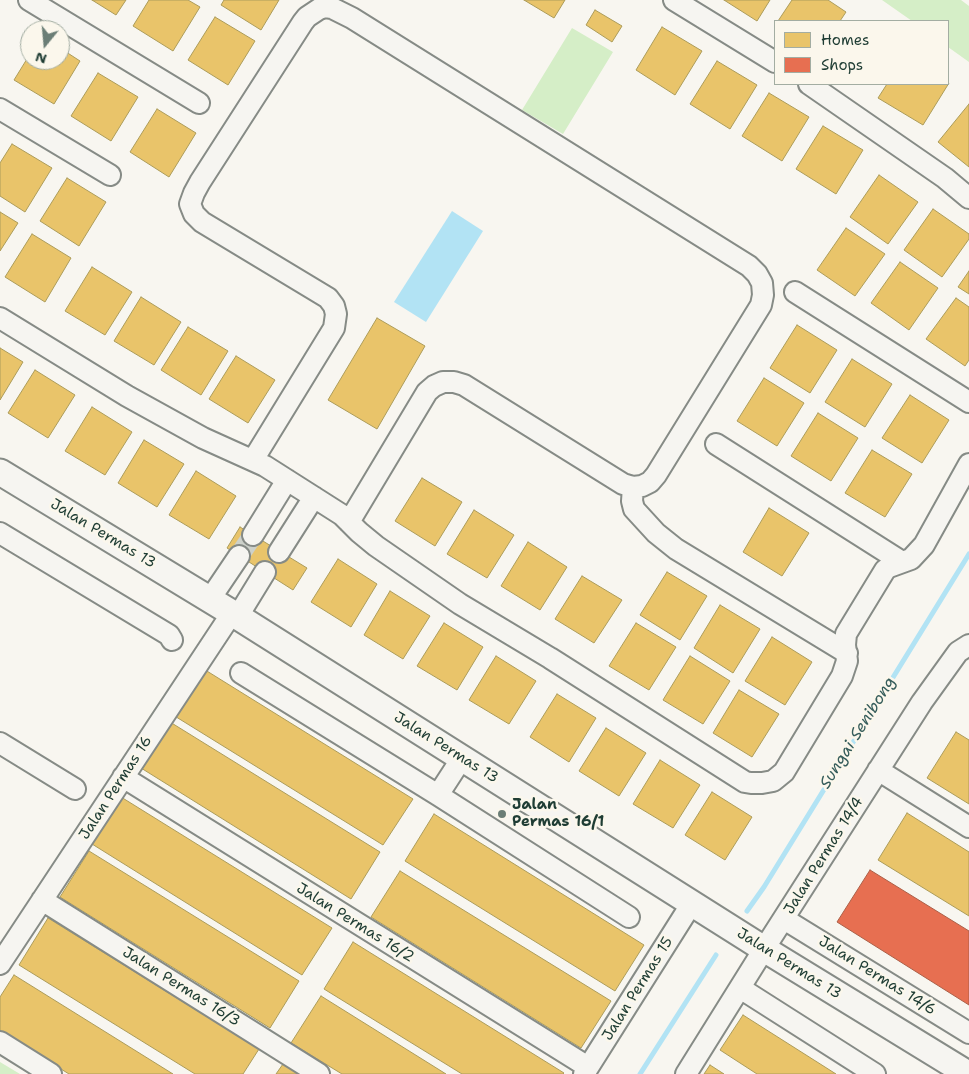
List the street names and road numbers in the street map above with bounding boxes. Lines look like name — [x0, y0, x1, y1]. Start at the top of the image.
street label: Jalan Permas 13 — [47, 495, 159, 573]
street label: Jalan Permas 13 — [390, 709, 502, 787]
street label: Jalan Permas 16 — [76, 733, 156, 843]
street label: Jalan Permas 14/4 — [781, 794, 867, 918]
street label: Jalan Permas 16/2 — [293, 879, 417, 967]
street label: Jalan Permas 13 — [733, 925, 845, 1003]
street label: Jalan Permas 14/6 — [815, 933, 939, 1019]
street label: Jalan Permas 15 — [599, 934, 677, 1044]
street label: Jalan Permas 16/3 — [119, 943, 243, 1031]

